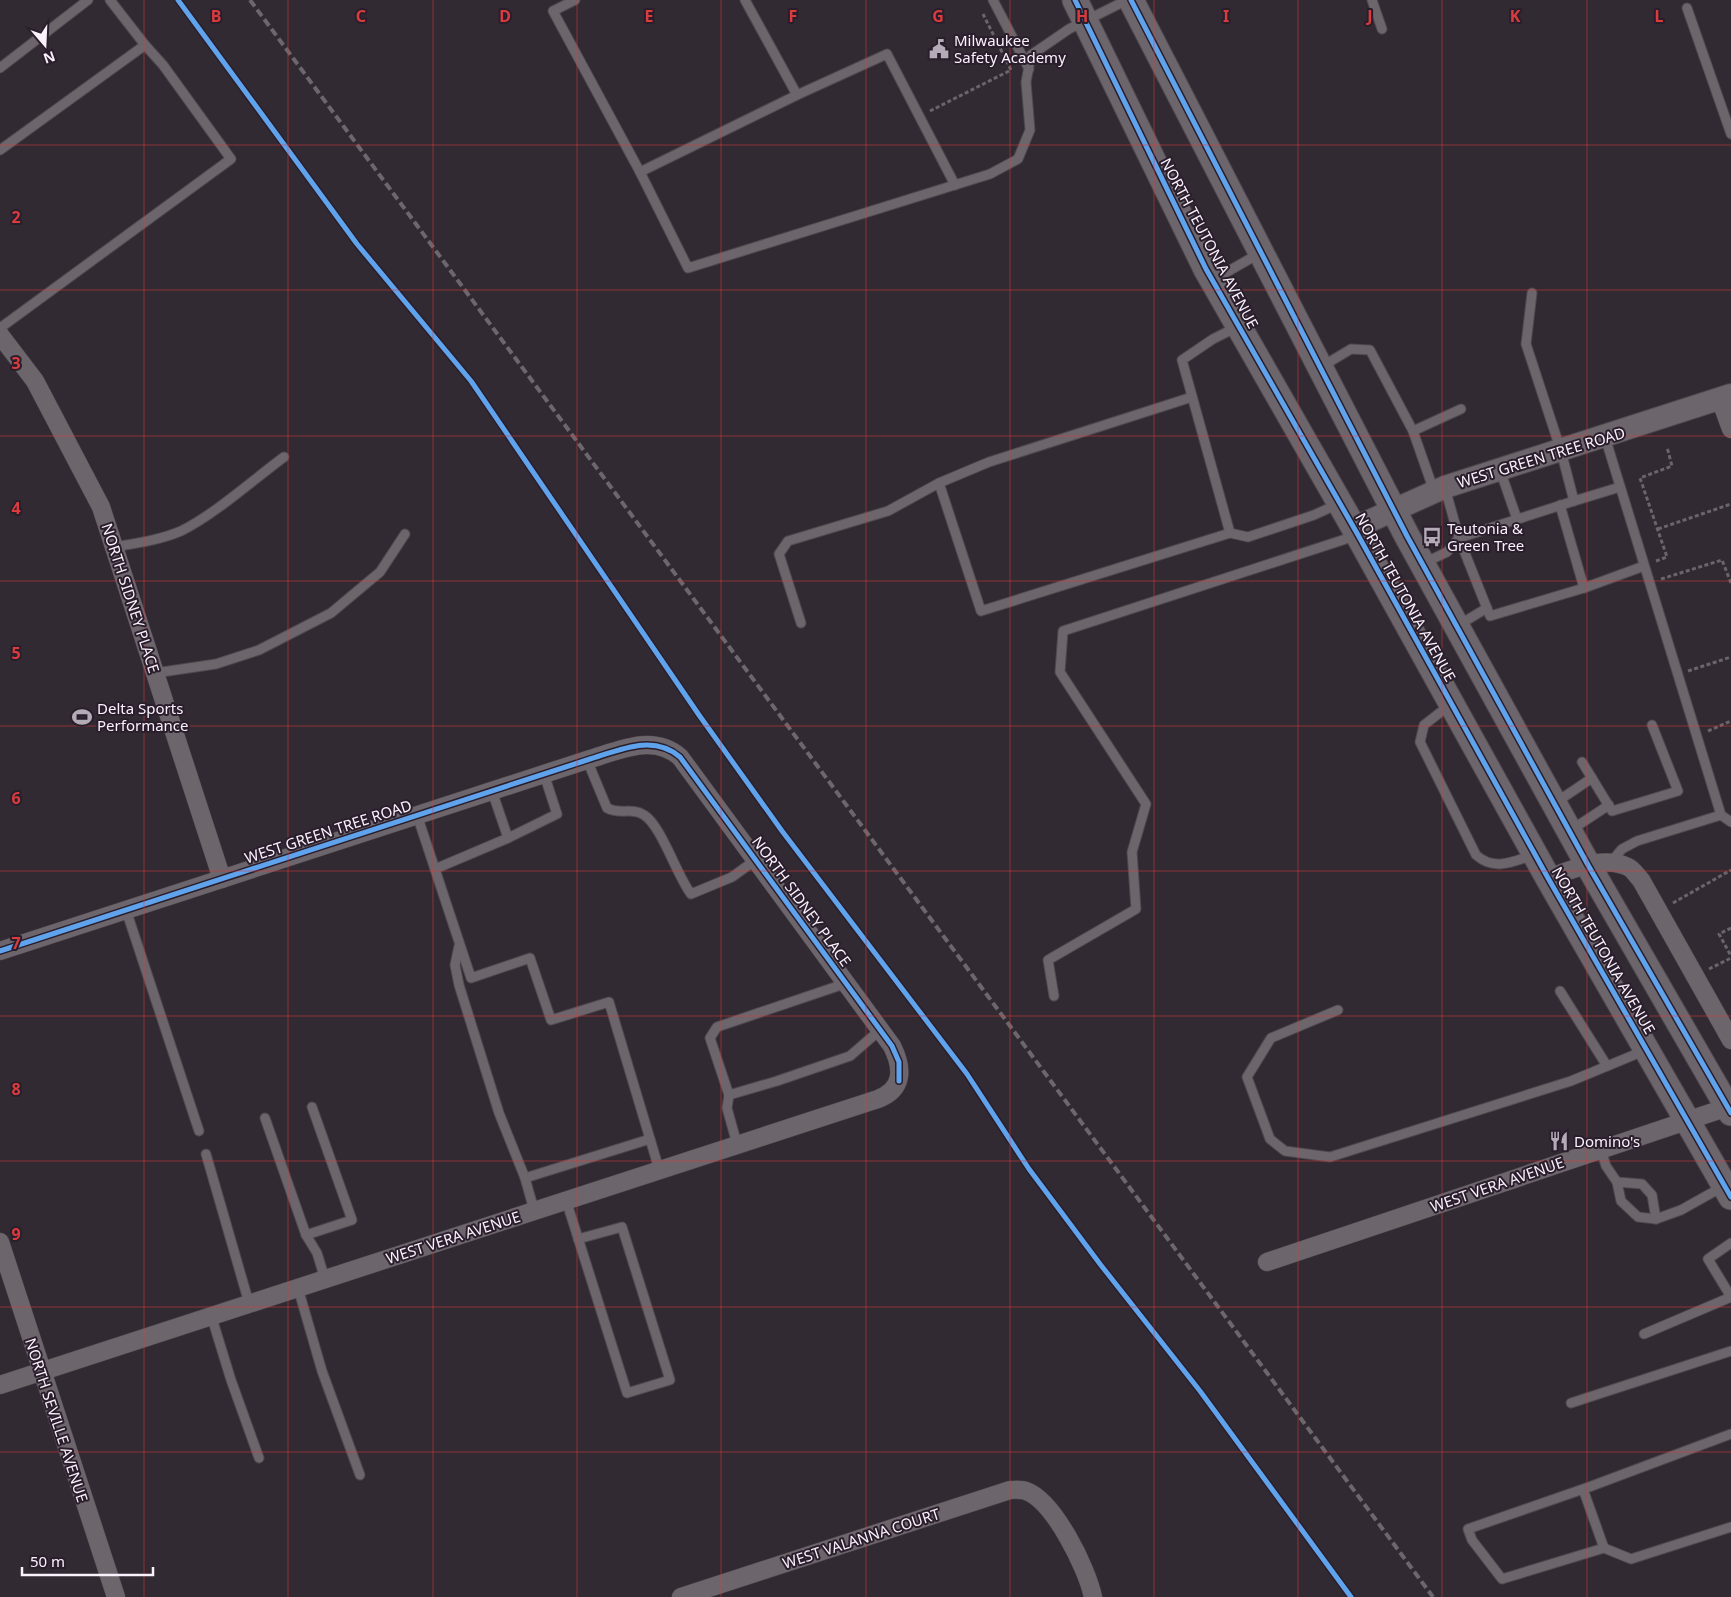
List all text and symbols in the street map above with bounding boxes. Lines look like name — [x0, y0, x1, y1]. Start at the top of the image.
text: B — [211, 5, 221, 27]
text: C — [356, 5, 366, 27]
text: D — [499, 5, 511, 27]
text: E — [645, 5, 654, 27]
text: F — [789, 5, 797, 27]
text: G — [932, 5, 944, 27]
text: H — [1076, 5, 1088, 27]
text: I — [1223, 5, 1229, 27]
text: J — [1365, 5, 1373, 27]
text: K — [1510, 5, 1521, 27]
text: L — [1655, 5, 1664, 27]
north arrow — [20, 20, 70, 70]
place label: Milwaukee Safety Academy — [954, 30, 1066, 67]
public building icon: Milwaukee Safety Academy — [928, 38, 950, 60]
text: N — [41, 47, 58, 69]
street label: NORTH TEUTONIA AVENUE — [1157, 154, 1263, 332]
text: 2 — [11, 206, 21, 228]
text: 3 — [11, 352, 21, 374]
street label: WEST GREEN TREE ROAD — [1455, 422, 1627, 492]
text: 4 — [11, 497, 21, 519]
street label: NORTH TEUTONIA AVENUE — [1351, 509, 1461, 685]
place label: Teutonia & Green Tree — [1447, 518, 1524, 555]
street label: NORTH SIDNEY PLACE — [97, 521, 165, 675]
bus stop icon: Teutonia & Green Tree — [1421, 526, 1443, 548]
text: 5 — [11, 642, 21, 664]
place label: Delta Sports Performance — [97, 698, 189, 735]
sports icon: Delta Sports Performance — [71, 706, 93, 728]
text: 6 — [11, 787, 21, 809]
street label: WEST GREEN TREE ROAD — [242, 795, 414, 867]
street label: NORTH SIDNEY PLACE — [748, 832, 856, 970]
street label: NORTH TEUTONIA AVENUE — [1548, 863, 1660, 1037]
text: 7 — [11, 932, 21, 954]
text: 8 — [11, 1078, 21, 1100]
restaurant icon: Domino's — [1548, 1130, 1570, 1152]
place label: Domino's — [1574, 1131, 1640, 1151]
street label: WEST VERA AVENUE — [1428, 1152, 1566, 1216]
street label: WEST VERA AVENUE — [383, 1206, 523, 1268]
text: 9 — [11, 1223, 21, 1245]
street label: NORTH SEVILLE AVENUE — [21, 1335, 93, 1505]
street label: WEST VALANNA COURT — [780, 1503, 943, 1573]
scale bar — [22, 1544, 154, 1576]
text: 50 m — [30, 1551, 65, 1571]

